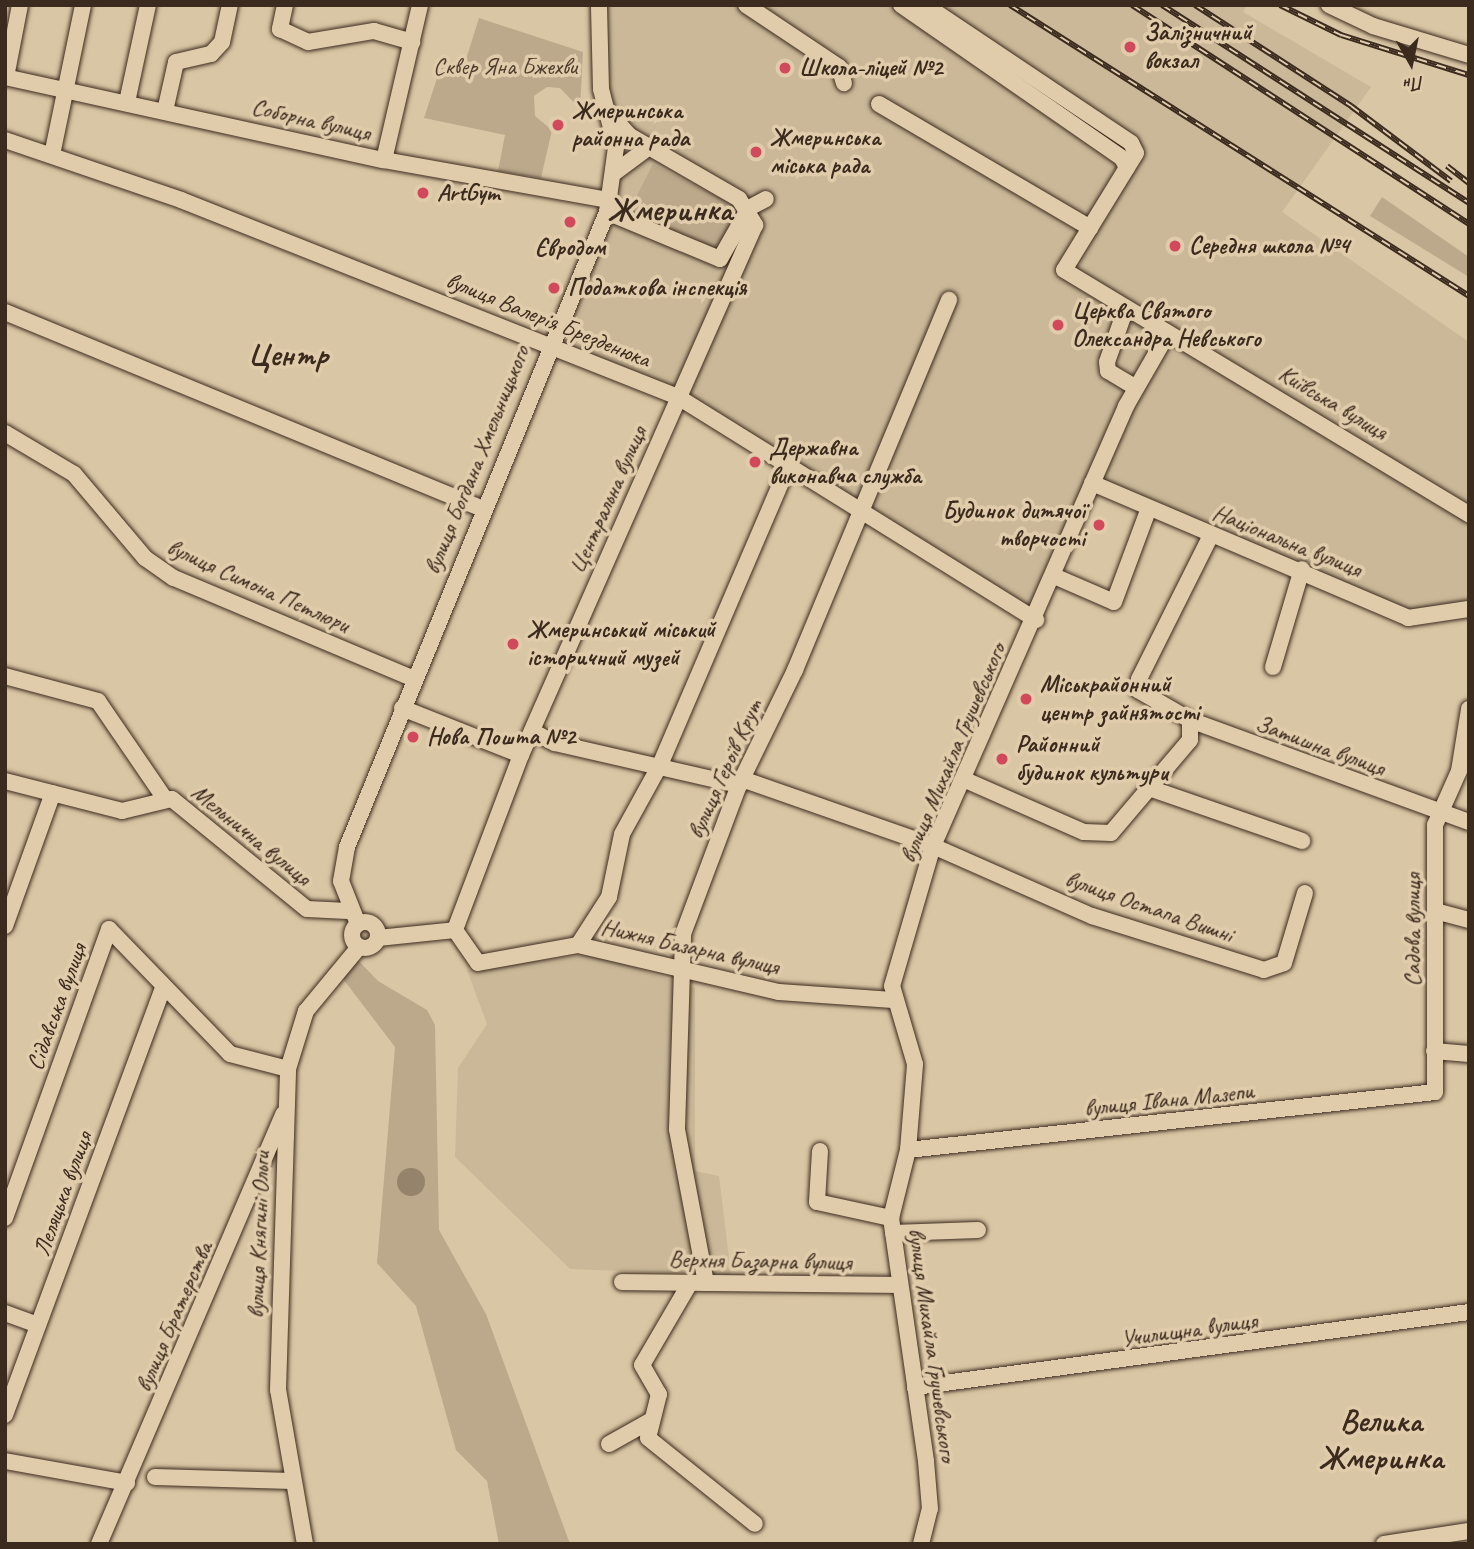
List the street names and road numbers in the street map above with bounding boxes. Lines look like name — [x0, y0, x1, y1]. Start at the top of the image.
street label: Соборна вулиця — [249, 92, 373, 148]
street label: вулиця Валерія Брезденюка — [441, 266, 655, 374]
street label: вулиця Богдана Хмельницького — [418, 342, 536, 578]
street label: Київська вулиця — [1273, 359, 1393, 447]
street label: Центральна вулиця — [563, 422, 653, 578]
street label: Національна вулиця — [1209, 498, 1365, 584]
street label: вулиця Симона Петлюри — [164, 533, 352, 639]
street label: вулиця Михайла Грушевського — [894, 640, 1012, 866]
street label: вулиця Героїв Крут — [681, 694, 769, 844]
street label: Затишна вулиця — [1251, 709, 1389, 783]
street label: Мельнична вулиця — [186, 778, 316, 892]
street label: вулиця Остапа Вишні — [1061, 865, 1237, 949]
street label: Садова вулиця — [1399, 874, 1427, 986]
street label: Нижня Базарна вулиця — [598, 912, 782, 982]
street label: Сідавська вулиця — [21, 939, 93, 1075]
street label: вулиця Івана Мазепи — [1083, 1077, 1255, 1123]
street label: Леляцька вулиця — [27, 1128, 99, 1260]
street label: вулиця Княгині Ольги — [242, 1151, 276, 1319]
street label: вулиця Михайла Грушевського — [901, 1227, 963, 1463]
street label: вулиця Братерства — [129, 1238, 219, 1396]
street label: Верхня Базарна вулиця — [667, 1245, 853, 1277]
street label: Училищна вулиця — [1120, 1306, 1258, 1354]

